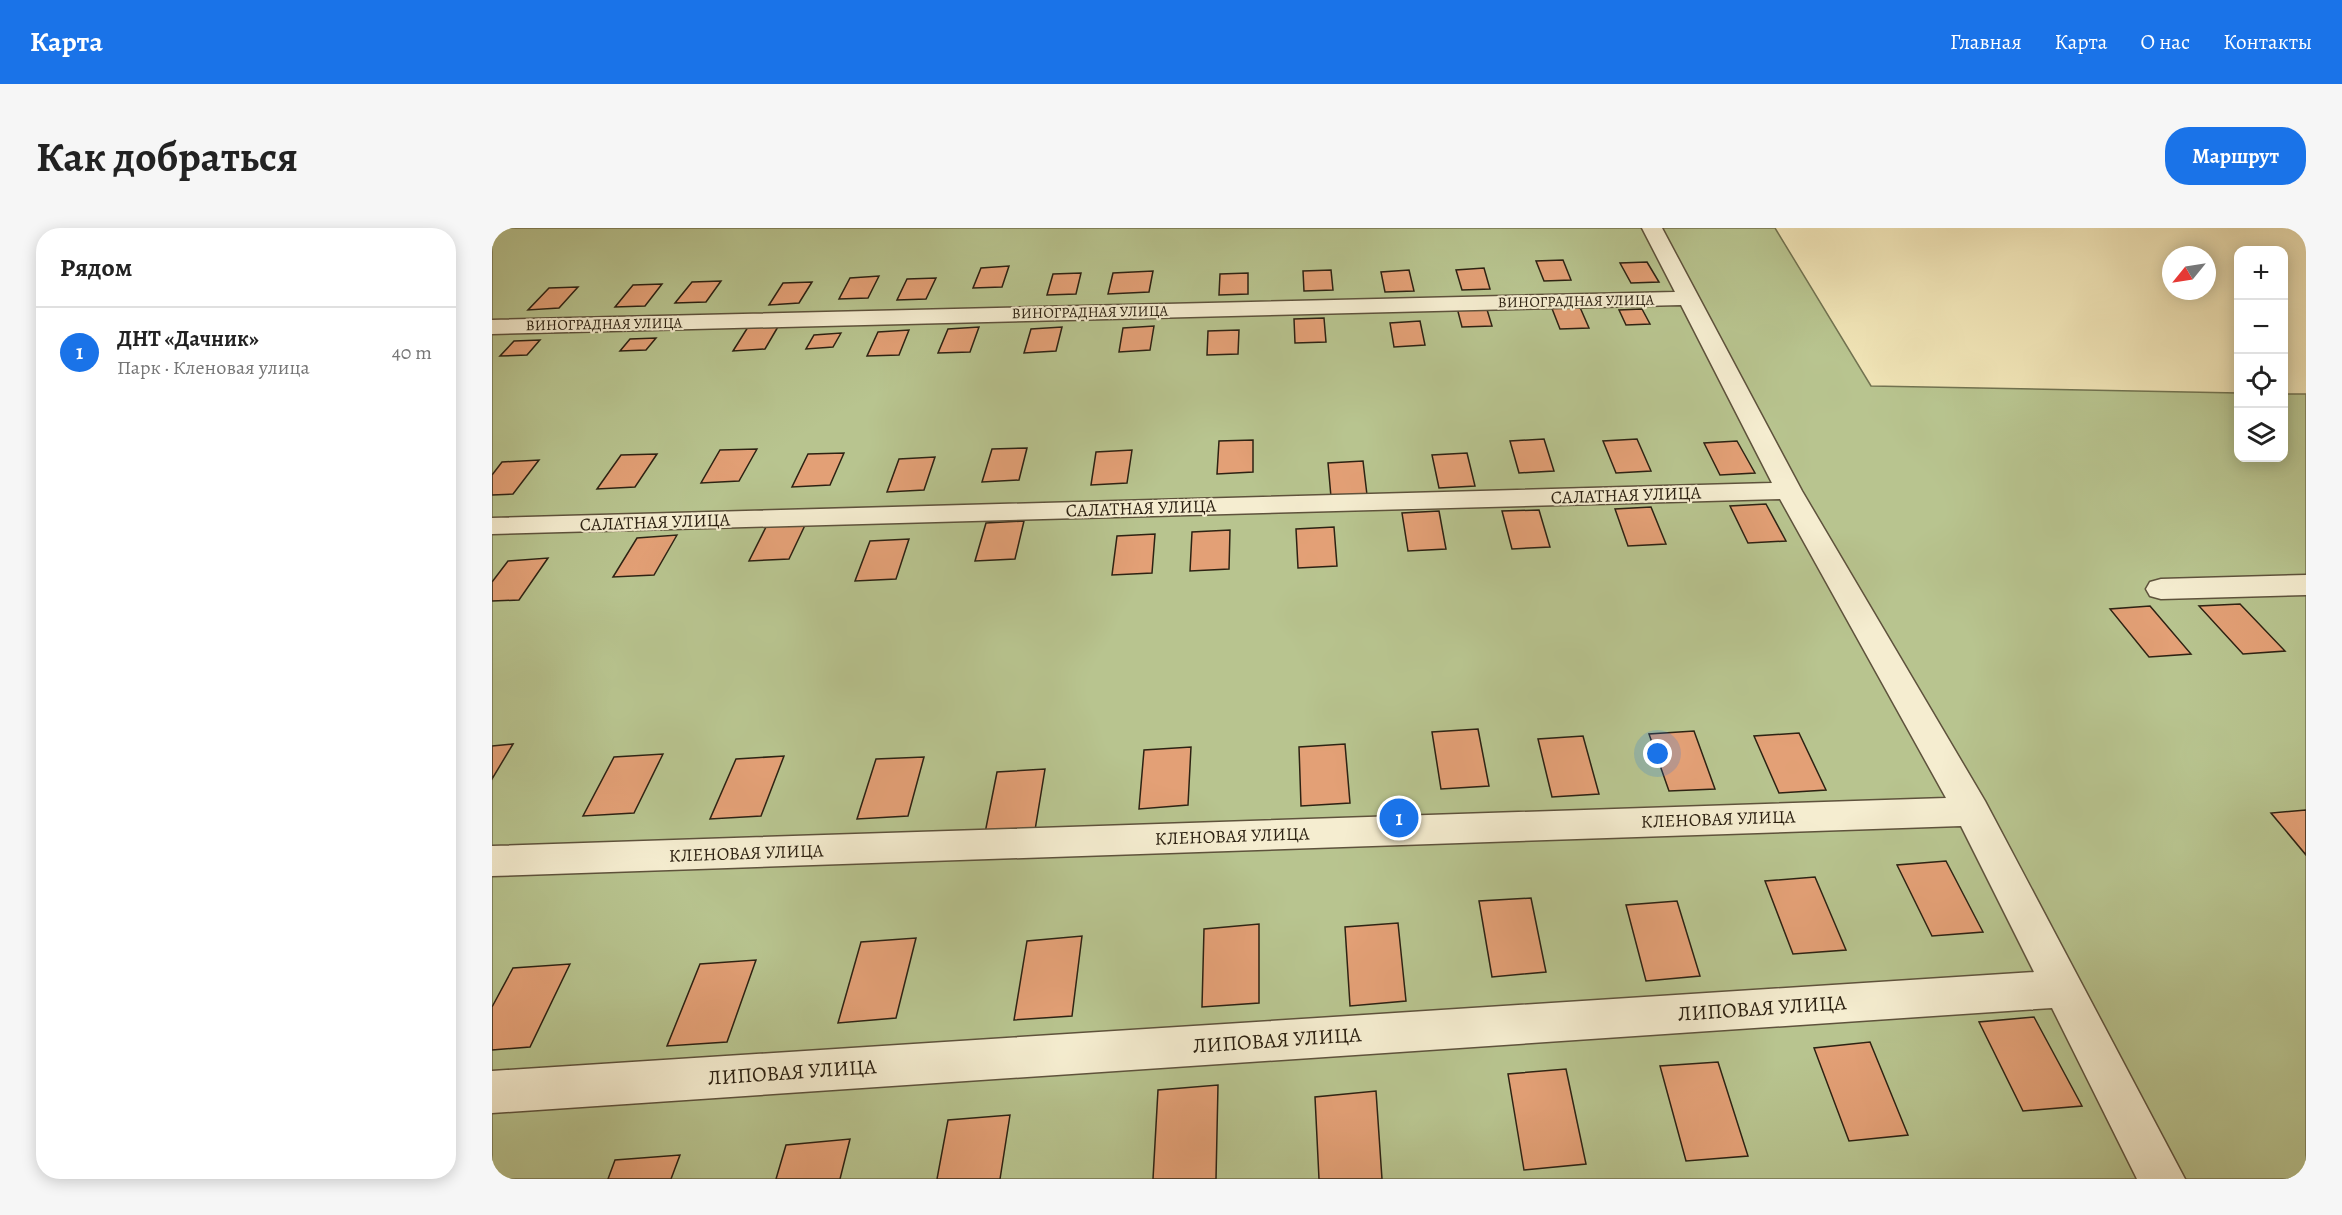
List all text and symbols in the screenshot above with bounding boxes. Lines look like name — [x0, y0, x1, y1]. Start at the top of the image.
text: Карта — [30, 23, 103, 61]
text: Главная — [1950, 28, 2022, 56]
text: Карта — [2055, 28, 2107, 56]
text: О нас — [2140, 28, 2190, 56]
text: Контакты — [2223, 28, 2312, 56]
button: Маршрут — [2165, 127, 2306, 185]
text: Как добраться — [36, 128, 298, 185]
north arrow — [2162, 246, 2216, 300]
map controls — [2234, 246, 2288, 462]
button: + — [2234, 246, 2288, 300]
text: Рядом — [60, 250, 132, 285]
street label: ВИНОГРАДНАЯ УЛИЦА — [1498, 290, 1655, 312]
button: − — [2234, 300, 2288, 354]
street label: ВИНОГРАДНАЯ УЛИЦА — [1012, 301, 1169, 323]
street label: ВИНОГРАДНАЯ УЛИЦА — [526, 313, 683, 335]
text: ДНТ «Дачник» — [117, 324, 259, 354]
text: 1 — [76, 339, 83, 366]
text: 40 m — [392, 339, 432, 366]
text: Парк · Кленовая улица — [117, 354, 310, 381]
button: locate — [2234, 354, 2288, 408]
button: layers — [2234, 408, 2288, 462]
street label: САЛАТНАЯ УЛИЦА — [1550, 480, 1702, 510]
street label: САЛАТНАЯ УЛИЦА — [1065, 493, 1217, 523]
street label: САЛАТНАЯ УЛИЦА — [579, 507, 731, 537]
your location — [1643, 739, 1672, 768]
pin: 1 — [1380, 796, 1418, 840]
street label: КЛЕНОВАЯ УЛИЦА — [1640, 804, 1796, 834]
street label: КЛЕНОВАЯ УЛИЦА — [1154, 821, 1310, 851]
street label: КЛЕНОВАЯ УЛИЦА — [668, 838, 824, 868]
street label: ЛИПОВАЯ УЛИЦА — [1677, 988, 1848, 1028]
street label: ЛИПОВАЯ УЛИЦА — [1192, 1020, 1363, 1060]
street label: ЛИПОВАЯ УЛИЦА — [707, 1052, 878, 1092]

